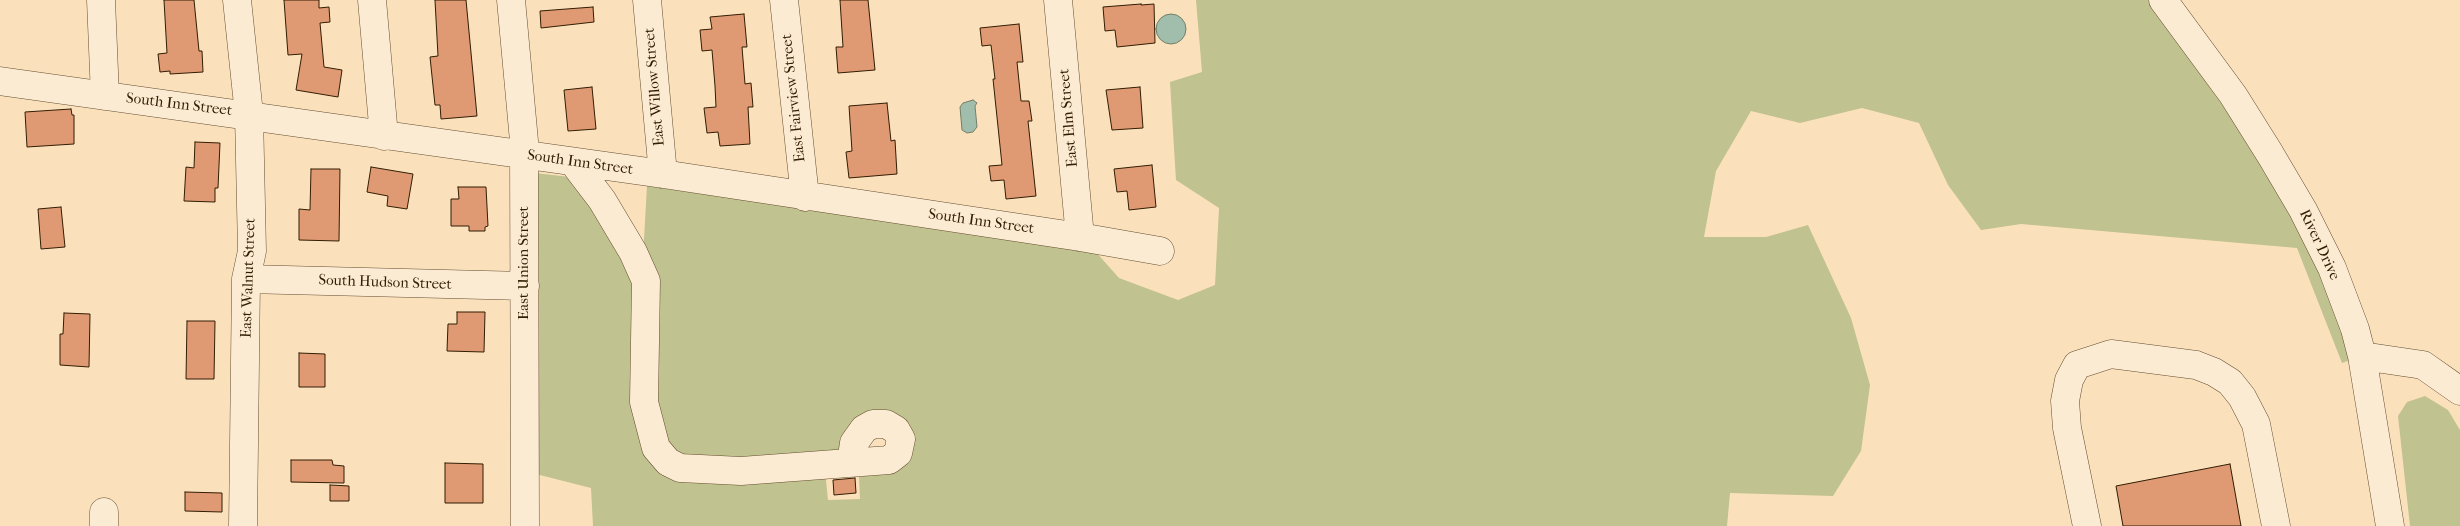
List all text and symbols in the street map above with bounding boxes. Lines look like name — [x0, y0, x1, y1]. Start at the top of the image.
street label: East Willow Street — [641, 27, 669, 147]
street label: East Fairview Street — [778, 33, 810, 163]
street label: East Elm Street — [1056, 68, 1082, 168]
street label: South Inn Street — [125, 90, 233, 120]
street label: South Inn Street — [526, 147, 634, 179]
street label: East Union Street — [515, 206, 533, 320]
street label: South Inn Street — [927, 206, 1035, 238]
street label: River Drive — [2295, 207, 2343, 283]
street label: East Walnut Street — [238, 218, 260, 338]
street label: South Hudson Street — [318, 272, 452, 294]

